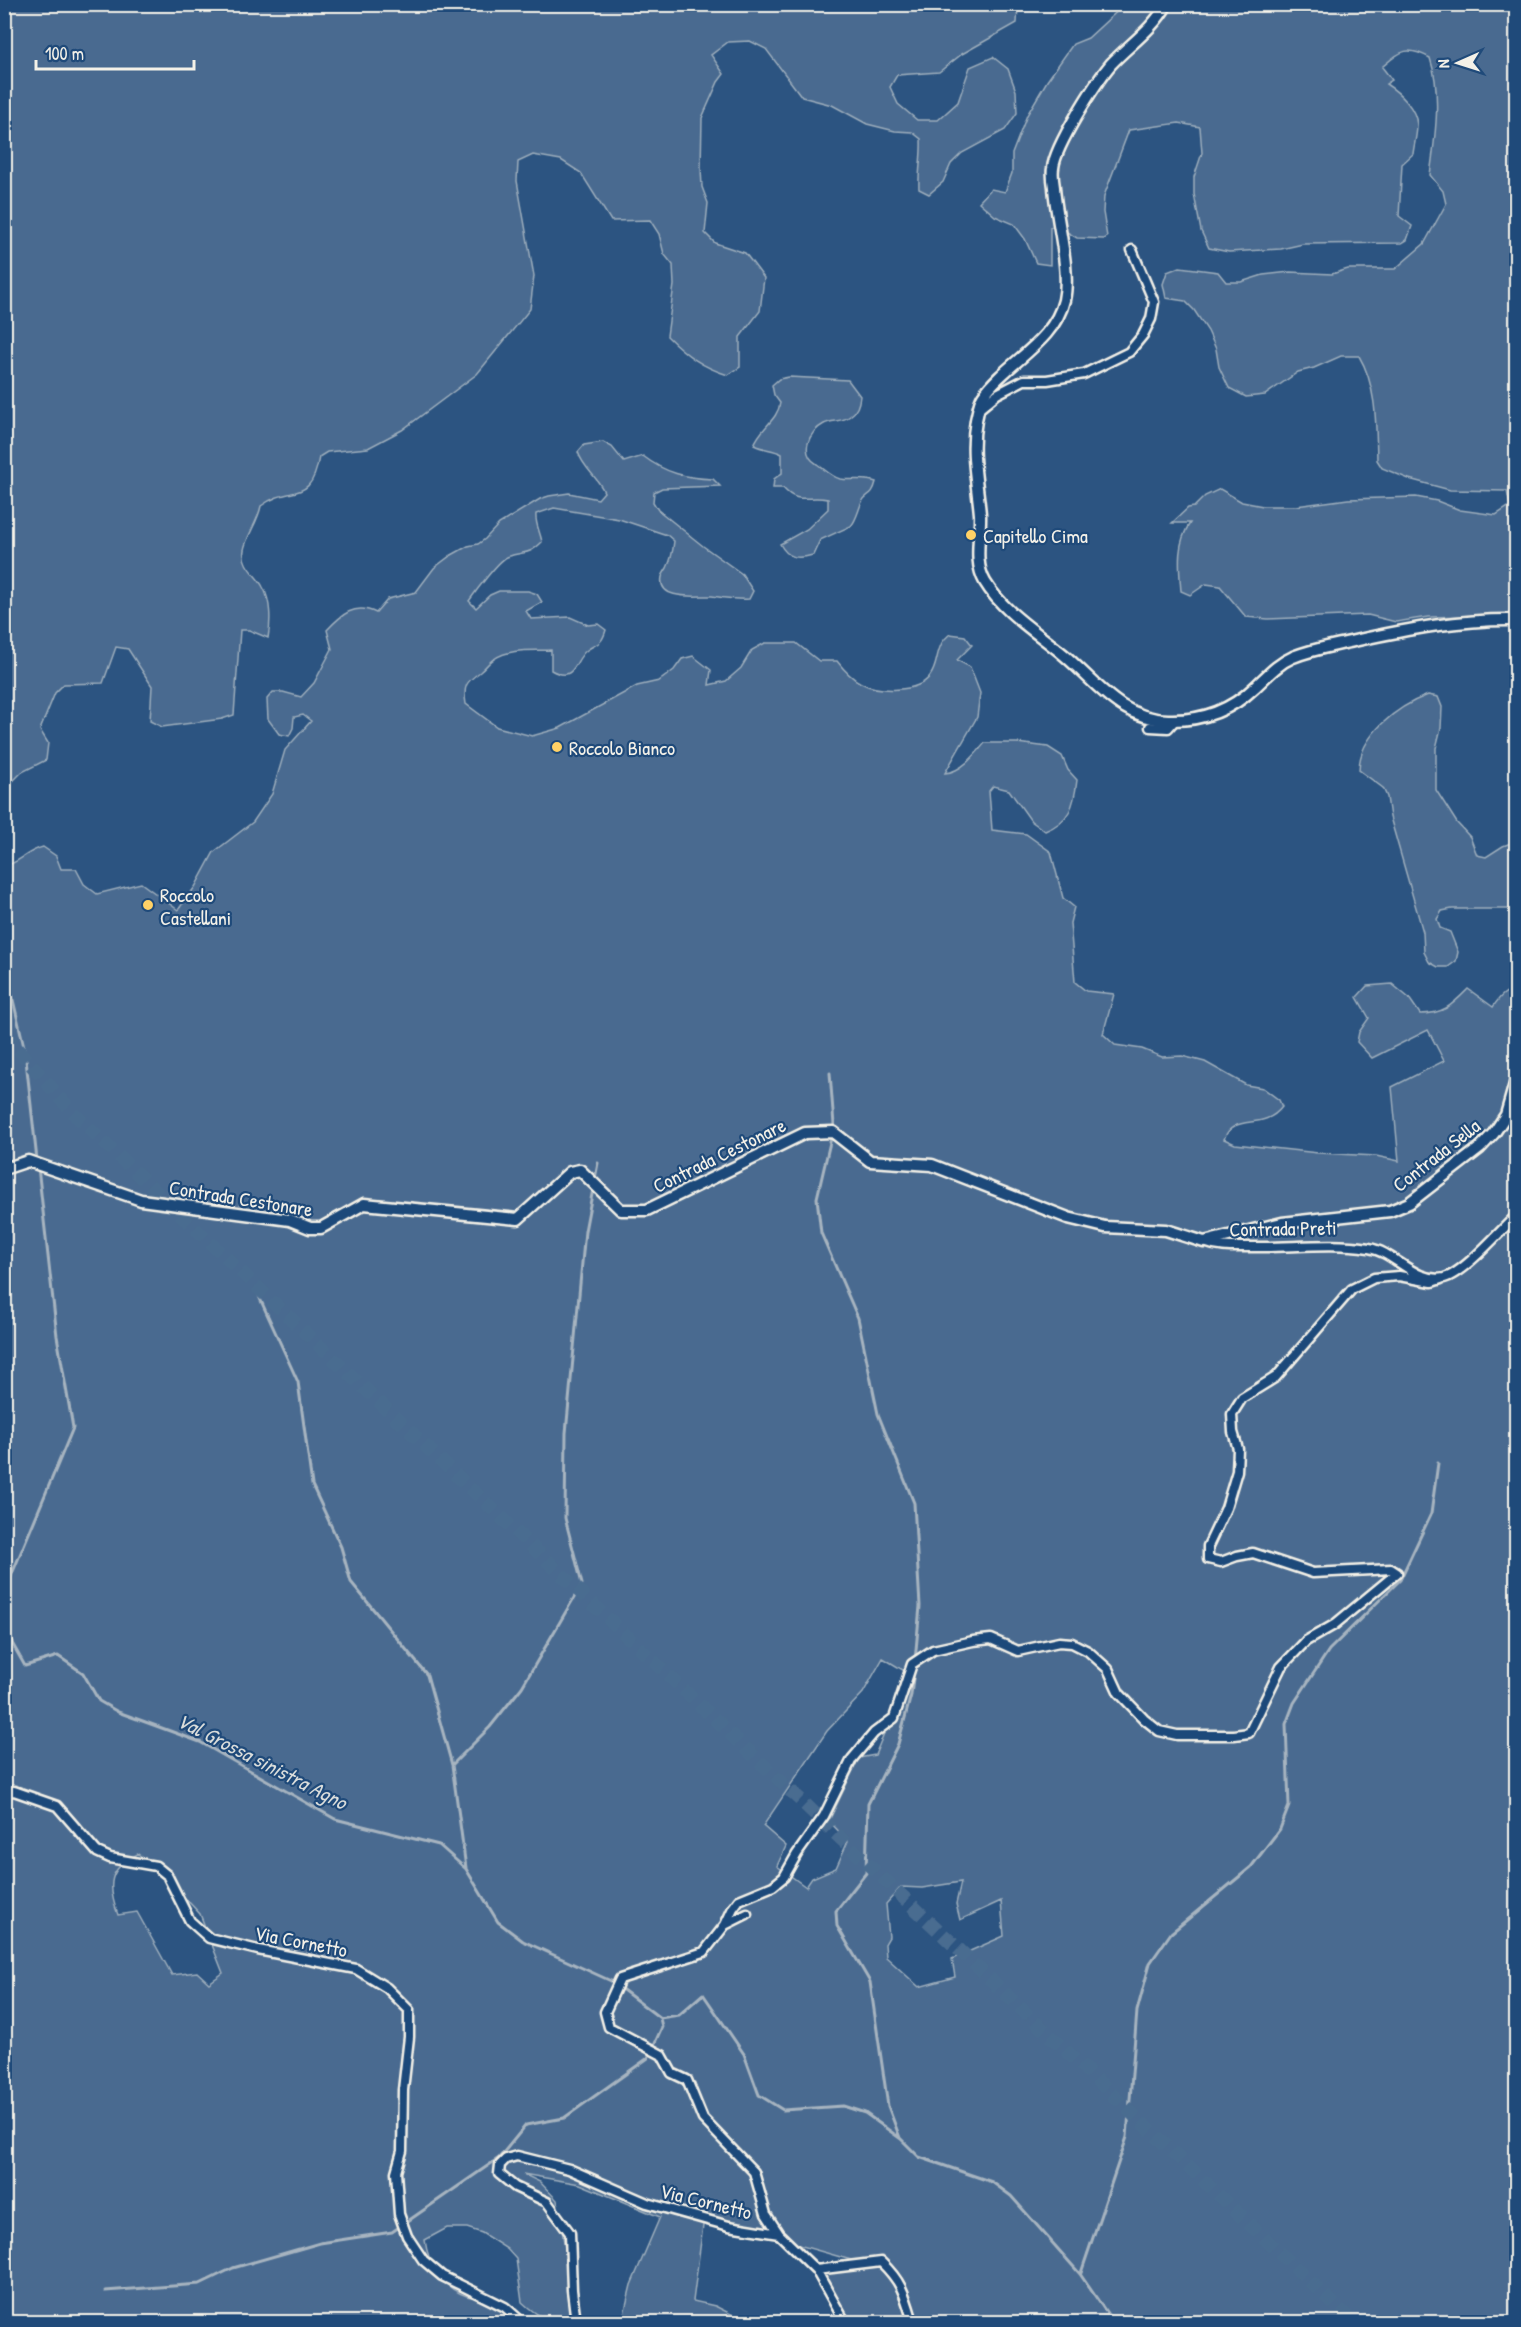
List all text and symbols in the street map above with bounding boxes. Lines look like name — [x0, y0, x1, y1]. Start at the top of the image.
scale bar — [36, 33, 194, 71]
north arrow — [1428, 33, 1488, 93]
text: 100 m — [45, 41, 84, 66]
text: N — [1432, 58, 1454, 69]
place label: Capitello Cima — [983, 522, 1088, 549]
marker: Capitello Cima — [964, 528, 978, 542]
place label: Roccolo Bianco — [569, 734, 675, 761]
marker: Roccolo Bianco — [550, 740, 564, 754]
place label: Roccolo Castellani — [160, 881, 231, 931]
marker: Roccolo Castellani — [141, 898, 155, 912]
street label: Contrada Cestonare — [648, 1111, 790, 1199]
street label: Contrada Sella — [1387, 1112, 1486, 1198]
street label: Contrada Cestonare — [167, 1173, 315, 1223]
street label: Contrada Preti — [1229, 1214, 1337, 1242]
water label: Val Grossa sinistra Agno — [172, 1706, 353, 1817]
street label: Via Cornetto — [252, 1919, 350, 1963]
street label: Via Cornetto — [657, 2177, 755, 2225]

